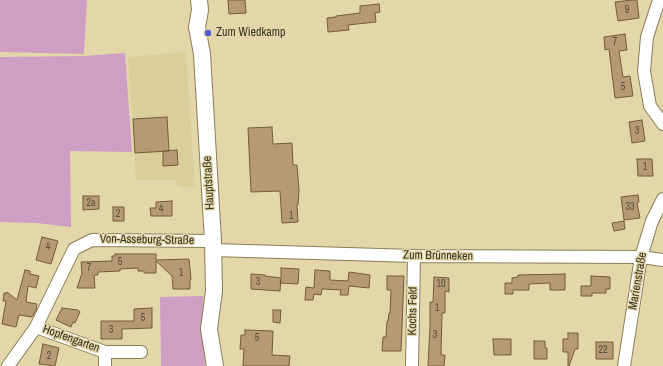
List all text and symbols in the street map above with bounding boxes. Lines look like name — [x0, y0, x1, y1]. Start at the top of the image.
house number: 9 — [625, 4, 629, 16]
place label: Zum Wiedkamp — [216, 26, 285, 40]
marker: Zum Wiedkamp — [203, 28, 213, 38]
house number: 7 — [613, 36, 617, 48]
house number: 5 — [621, 81, 625, 93]
house number: 3 — [635, 125, 639, 137]
street label: Hauptstraße — [200, 156, 218, 210]
house number: 1 — [643, 161, 647, 173]
house number: 2a — [86, 197, 96, 209]
house number: 33 — [625, 201, 635, 213]
house number: 4 — [159, 203, 163, 215]
house number: 2 — [116, 208, 120, 220]
house number: 1 — [289, 210, 293, 222]
street label: Von-Asseburg-Straße — [100, 232, 194, 248]
house number: 4 — [46, 241, 50, 253]
street label: Zum Brünneken — [403, 248, 473, 264]
street label: Marienstraße — [626, 251, 650, 311]
house number: 5 — [118, 256, 122, 268]
house number: 7 — [87, 262, 91, 274]
house number: 1 — [179, 267, 183, 279]
house number: 3 — [256, 276, 260, 288]
house number: 10 — [436, 278, 446, 290]
street label: Kochs Feld — [405, 287, 421, 335]
house number: 1 — [435, 302, 439, 314]
house number: 5 — [141, 312, 145, 324]
street label: Hopfengarten — [41, 322, 101, 356]
house number: 3 — [109, 324, 113, 336]
house number: 3 — [433, 329, 437, 341]
house number: 5 — [255, 332, 259, 344]
house number: 22 — [598, 344, 608, 356]
house number: 2 — [47, 350, 51, 362]

